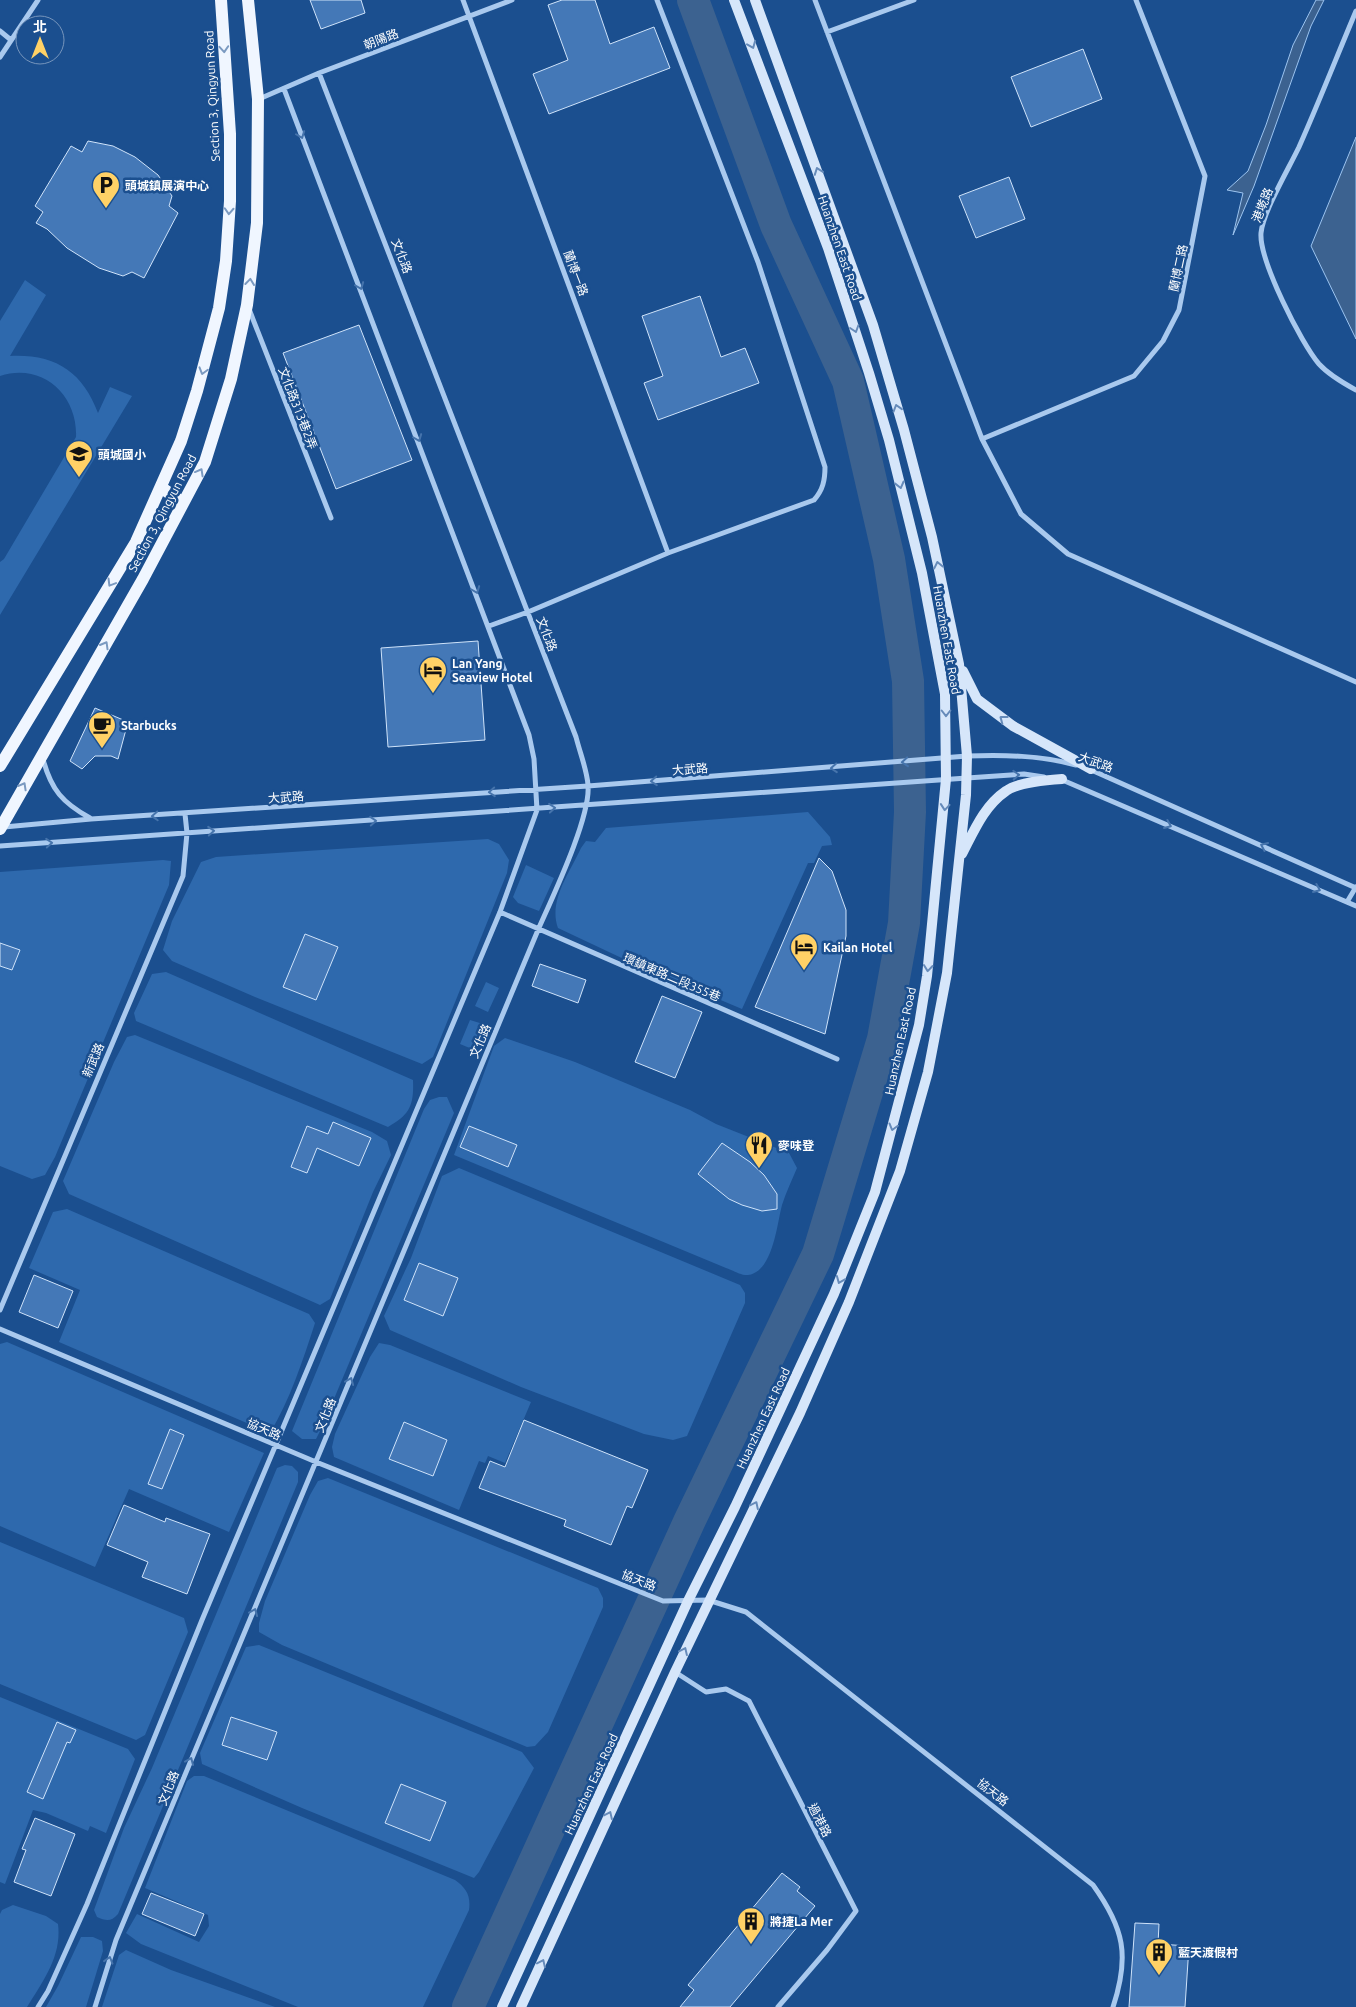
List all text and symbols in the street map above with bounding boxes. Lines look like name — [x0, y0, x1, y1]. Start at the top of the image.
north arrow — [15, 15, 65, 65]
text: 北 — [33, 19, 47, 35]
street label: 朝陽路 — [362, 26, 400, 52]
street label: Section 3, Qingyun Road — [202, 30, 222, 162]
one-way arrow — [745, 40, 756, 49]
one-way arrow — [218, 45, 229, 53]
one-way arrow — [295, 130, 305, 139]
one-way arrow — [814, 167, 824, 175]
parking icon: 頭城鎮展演中心 — [91, 170, 121, 209]
place label: 頭城鎮展演中心 — [125, 179, 209, 192]
street label: 港墘路 — [1249, 186, 1275, 224]
street label: Huanzhen East Road — [816, 194, 864, 302]
one-way arrow — [224, 207, 235, 215]
street label: 文化路 — [389, 237, 415, 275]
street label: 蘭博二路 — [1167, 243, 1189, 293]
street label: 蘭博一路 — [561, 248, 591, 298]
one-way arrow — [244, 277, 255, 285]
one-way arrow — [354, 282, 364, 290]
one-way arrow — [849, 325, 859, 333]
street label: 文化路313巷2弄 — [276, 365, 320, 451]
one-way arrow — [198, 366, 208, 374]
one-way arrow — [893, 404, 903, 412]
one-way arrow — [412, 433, 422, 442]
school or university icon: 頭城國小 — [64, 439, 94, 478]
place label: 頭城國小 — [98, 448, 146, 461]
street label: Section 3, Qingyun Road — [125, 452, 199, 574]
one-way arrow — [193, 468, 203, 477]
one-way arrow — [894, 481, 905, 490]
one-way arrow — [933, 561, 944, 569]
one-way arrow — [107, 578, 117, 587]
one-way arrow — [469, 585, 480, 594]
street label: Huanzhen East Road — [931, 585, 963, 695]
street label: 文化路 — [534, 615, 560, 653]
one-way arrow — [98, 641, 108, 650]
hotel icon: Lan Yang Seaview Hotel — [418, 655, 448, 694]
place label: Lan Yang Seaview Hotel — [452, 657, 533, 684]
one-way arrow — [940, 709, 951, 717]
cafe icon: Starbucks — [87, 710, 117, 749]
one-way arrow — [999, 716, 1009, 725]
place label: Starbucks — [121, 719, 177, 732]
street label: 大武路 — [1077, 750, 1115, 774]
one-way arrow — [901, 756, 909, 767]
street label: 大武路 — [672, 761, 708, 777]
one-way arrow — [829, 762, 837, 773]
one-way arrow — [1012, 769, 1020, 780]
one-way arrow — [650, 776, 658, 787]
one-way arrow — [17, 782, 27, 791]
one-way arrow — [488, 787, 496, 798]
street label: 大武路 — [268, 789, 304, 805]
one-way arrow — [549, 803, 557, 814]
one-way arrow — [940, 803, 951, 811]
one-way arrow — [151, 810, 159, 821]
one-way arrow — [369, 815, 377, 826]
one-way arrow — [1163, 818, 1172, 829]
one-way arrow — [207, 826, 215, 837]
one-way arrow — [45, 837, 53, 848]
one-way arrow — [1260, 842, 1269, 853]
one-way arrow — [1312, 883, 1321, 894]
hotel icon: Kailan Hotel — [789, 932, 819, 971]
place label: Kailan Hotel — [823, 941, 893, 954]
street label: 環鎮東路二段355巷 — [621, 951, 723, 1003]
one-way arrow — [923, 965, 934, 973]
street label: Huanzhen East Road — [882, 986, 918, 1096]
street label: 文化路 — [467, 1022, 493, 1060]
street label: 新武路 — [80, 1041, 106, 1079]
one-way arrow — [888, 1122, 899, 1131]
restaurant icon: 麥味登 — [744, 1130, 774, 1169]
place label: 麥味登 — [778, 1139, 815, 1152]
one-way arrow — [835, 1275, 846, 1284]
street label: Huanzhen East Road — [734, 1365, 792, 1471]
one-way arrow — [343, 1377, 354, 1386]
street label: 文化路 — [312, 1396, 338, 1434]
street label: 協天路 — [245, 1416, 283, 1442]
one-way arrow — [749, 1501, 759, 1510]
street label: 協天路 — [620, 1567, 658, 1593]
one-way arrow — [247, 1608, 258, 1617]
one-way arrow — [678, 1647, 689, 1656]
street label: Huanzhen East Road — [562, 1731, 620, 1837]
one-way arrow — [184, 1757, 194, 1766]
street label: 文化路 — [155, 1769, 181, 1807]
street label: 協天路 — [975, 1776, 1011, 1808]
street label: 過港路 — [806, 1801, 834, 1839]
one-way arrow — [603, 1811, 614, 1820]
building icon: 將捷La Mer — [736, 1906, 766, 1945]
place label: 將捷La Mer — [770, 1915, 833, 1928]
building icon: 藍天渡假村 — [1144, 1937, 1174, 1976]
place label: 藍天渡假村 — [1178, 1946, 1238, 1959]
one-way arrow — [104, 1957, 114, 1965]
one-way arrow — [535, 1959, 546, 1968]

